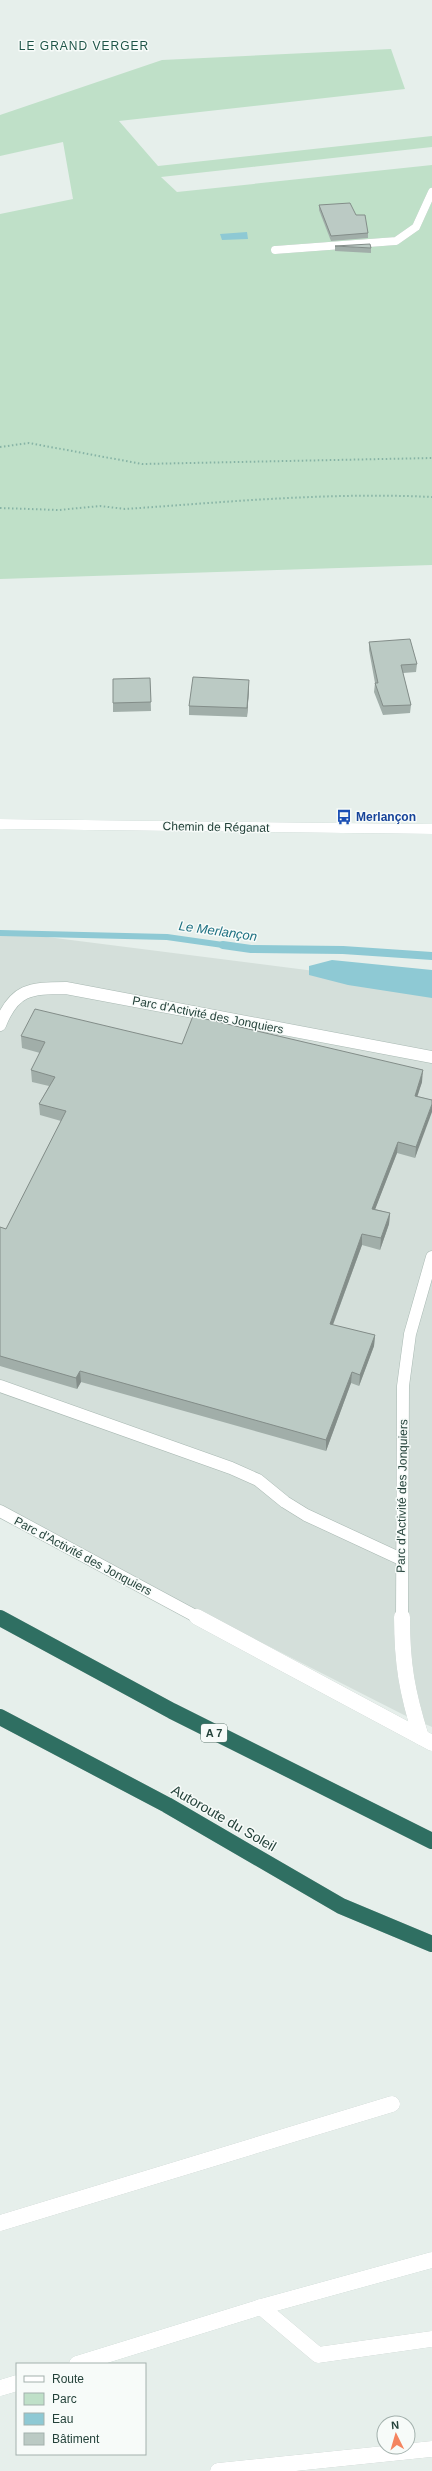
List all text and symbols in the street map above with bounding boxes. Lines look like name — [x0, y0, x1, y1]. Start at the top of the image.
district label: LE GRAND VERGER — [19, 39, 149, 53]
bus stop icon: Merlançon — [335, 808, 353, 826]
place label: Merlançon — [356, 810, 416, 824]
street label: Chemin de Réganat — [163, 819, 270, 835]
water label: Le Merlançon — [178, 918, 258, 944]
street label: Parc d'Activité des Jonquiers — [131, 993, 285, 1037]
street label: Parc d'Activité des Jonquiers — [394, 1419, 410, 1573]
street label: Parc d'Activité des Jonquiers — [12, 1514, 154, 1598]
road number: A 7 — [201, 1724, 227, 1742]
street label: Autoroute du Soleil — [169, 1781, 279, 1855]
legend — [16, 2363, 146, 2455]
text: Route — [52, 2372, 84, 2386]
text: Parc — [52, 2392, 77, 2406]
text: Eau — [52, 2412, 73, 2426]
north arrow — [376, 2415, 416, 2455]
text: N — [391, 2419, 400, 2431]
text: Bâtiment — [52, 2432, 100, 2446]

